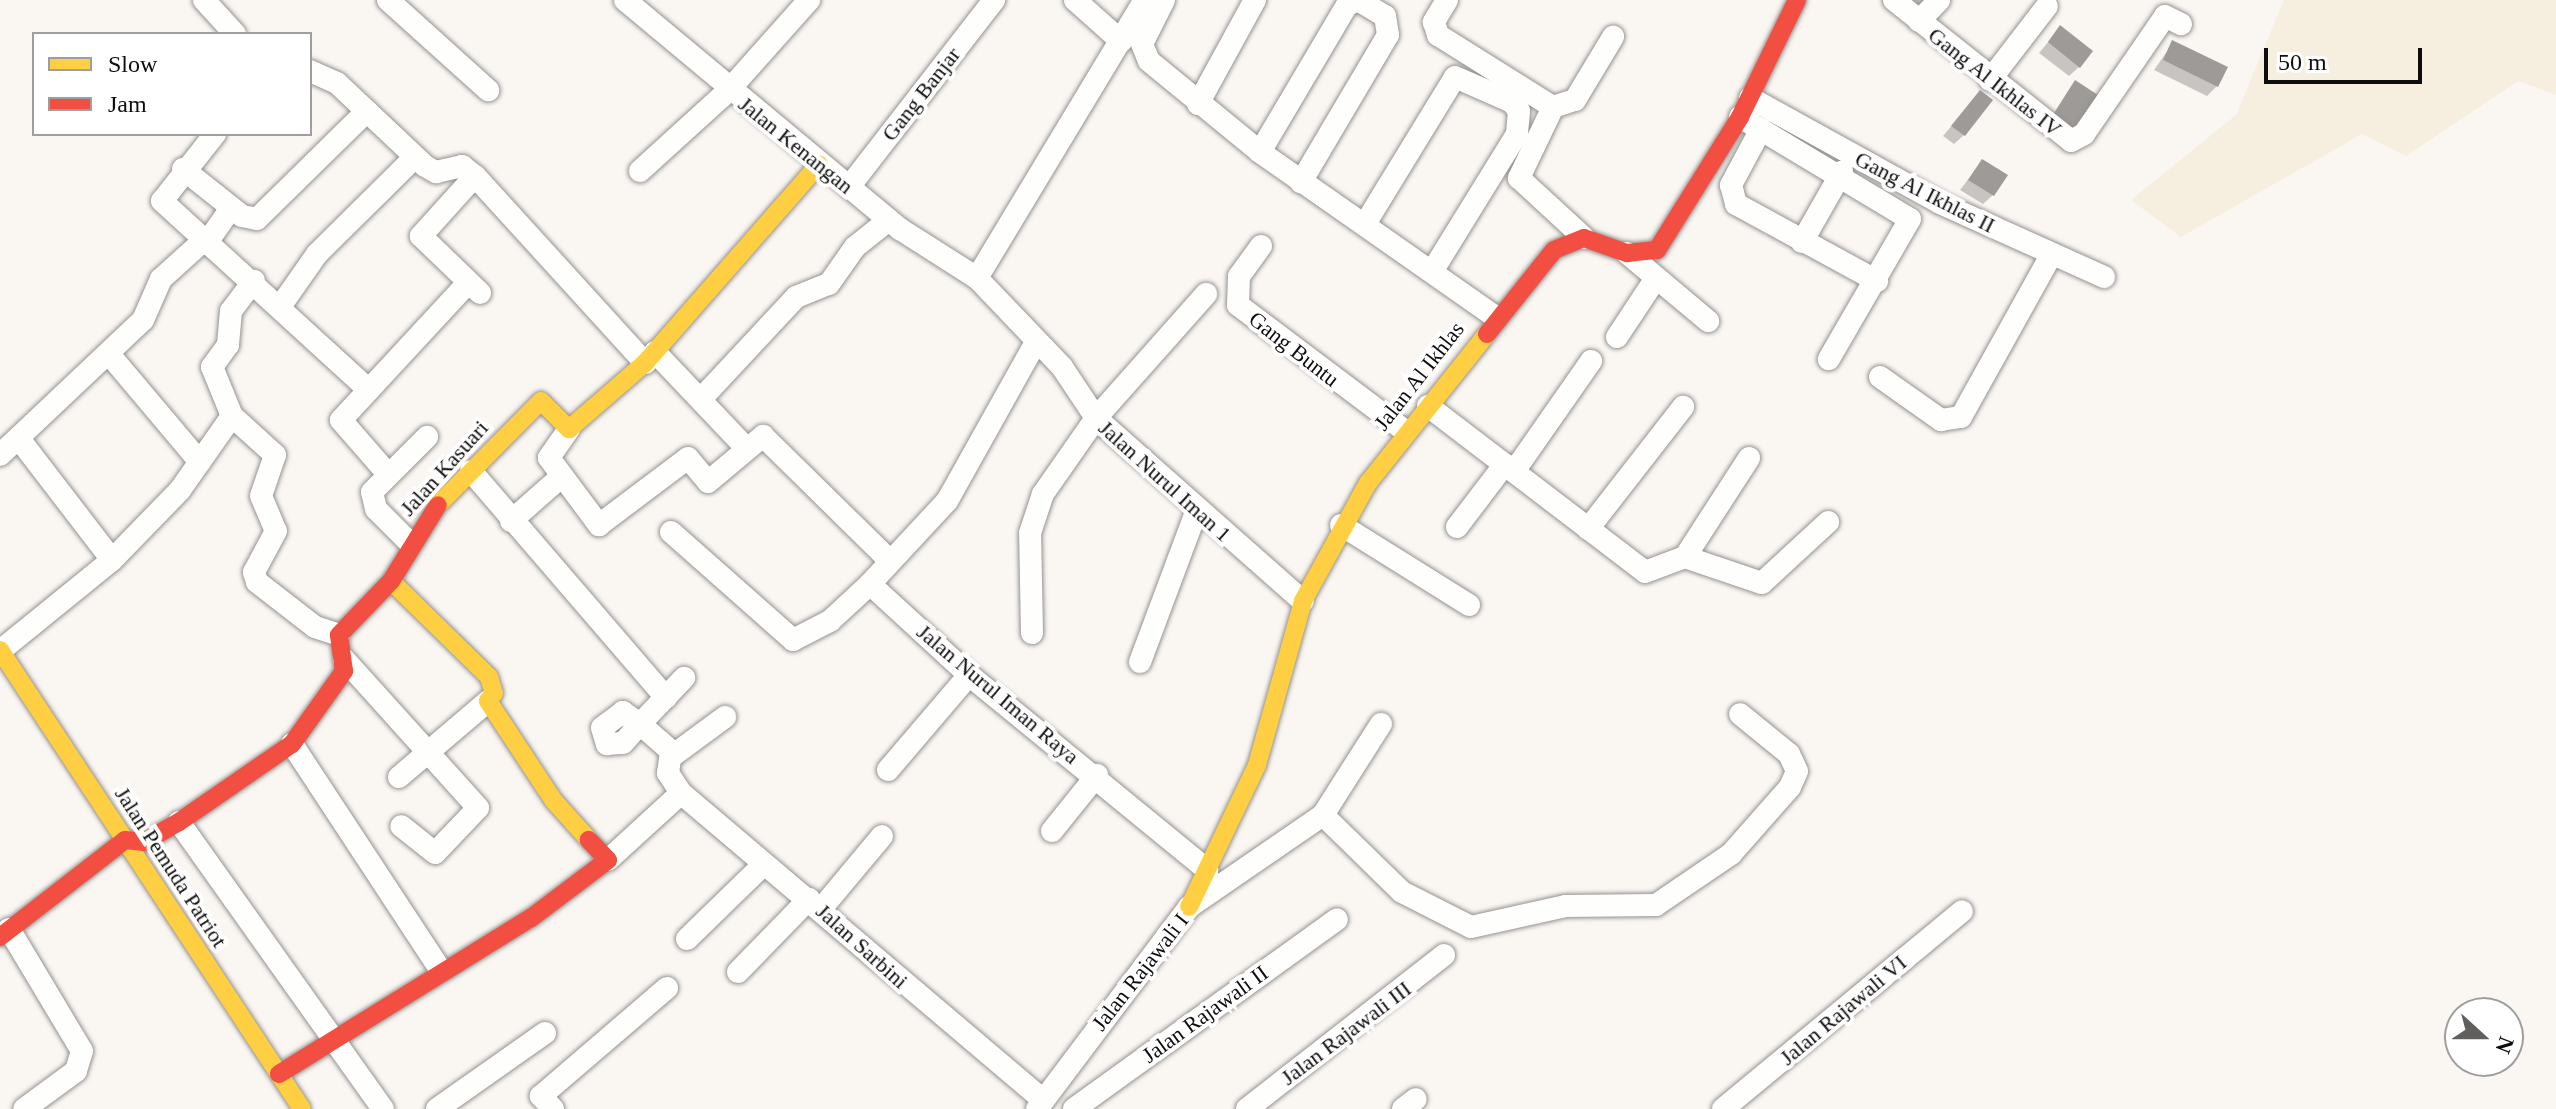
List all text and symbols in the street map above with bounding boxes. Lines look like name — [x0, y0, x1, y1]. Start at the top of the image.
street label: Gang Al Ikhlas IV — [1923, 21, 2067, 143]
legend — [32, 32, 312, 136]
scale bar — [2268, 32, 2426, 82]
street label: Gang Banjar — [876, 42, 966, 146]
text: 50 m — [2278, 49, 2327, 75]
text: Slow — [108, 51, 157, 77]
text: Jam — [108, 91, 147, 117]
street label: Jalan Kenangan — [733, 91, 859, 199]
street label: Gang Al Ikhlas II — [1850, 145, 2000, 239]
street label: Gang Buntu — [1244, 306, 1344, 392]
street label: Jalan Al Ikhlas — [1368, 316, 1470, 436]
street label: Jalan Kasuari — [394, 415, 494, 521]
street label: Jalan Nurul Iman 1 — [1093, 415, 1237, 547]
street label: Jalan Nurul Iman Raya — [912, 619, 1084, 769]
street label: Jalan Pemuda Patriot — [109, 782, 233, 952]
street label: Jalan Sarbini — [811, 898, 913, 994]
street label: Jalan Rajawali I — [1086, 908, 1194, 1036]
street label: Jalan Rajawali VI — [1774, 949, 1912, 1071]
street label: Jalan Rajawali II — [1137, 960, 1273, 1068]
street label: Jalan Rajawali III — [1276, 975, 1416, 1091]
north arrow — [2444, 997, 2524, 1077]
text: N — [2490, 1033, 2520, 1057]

